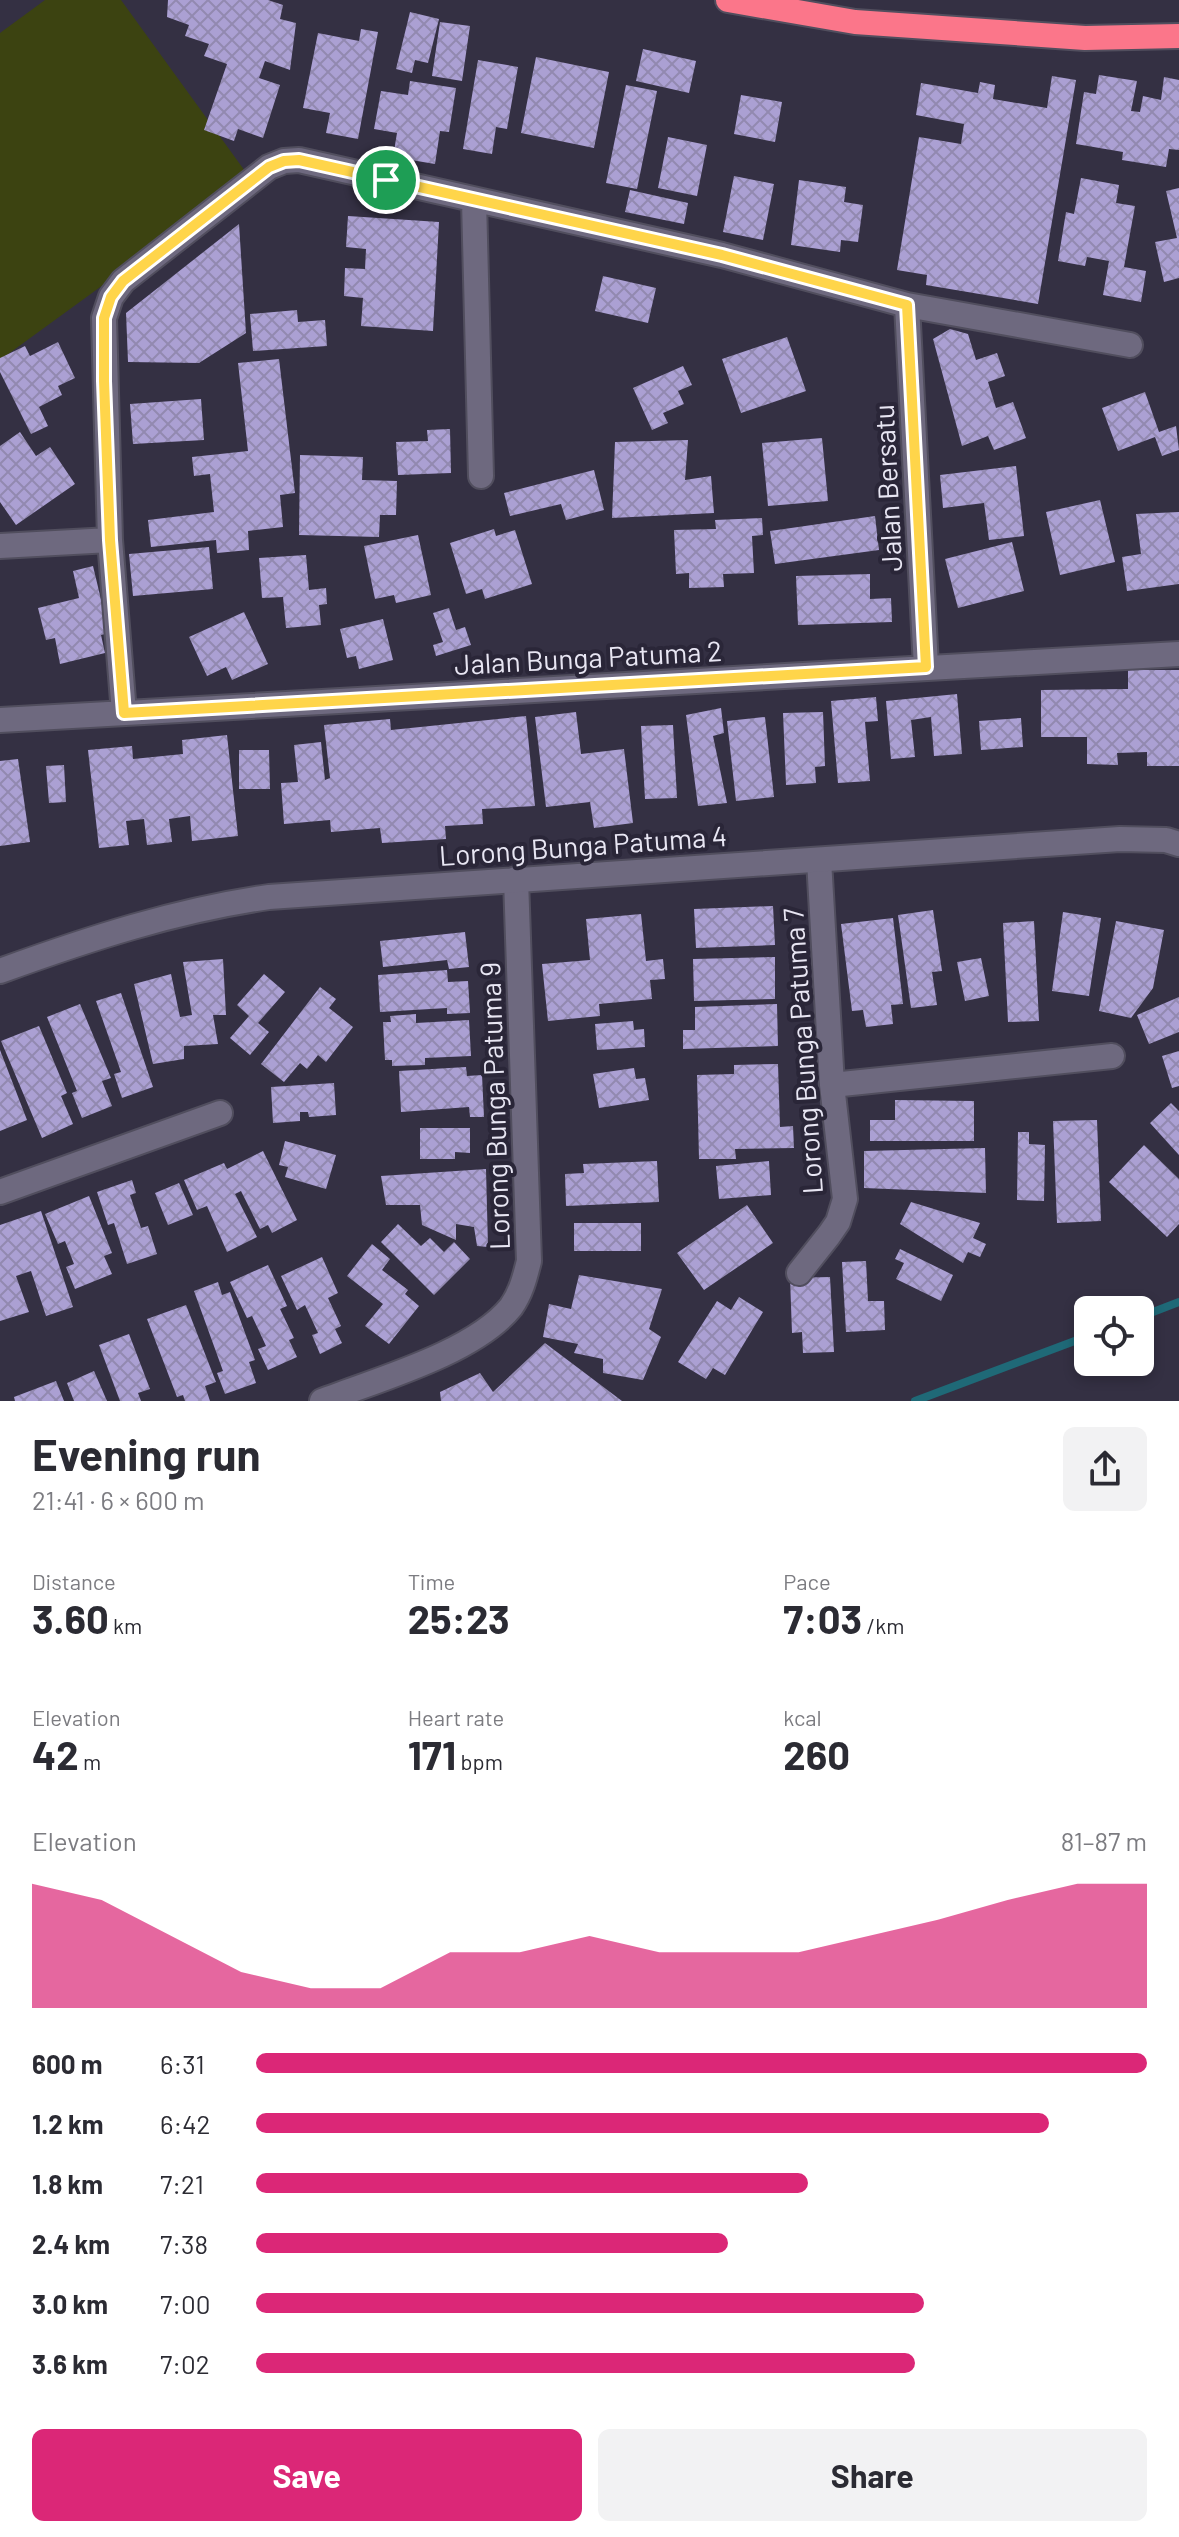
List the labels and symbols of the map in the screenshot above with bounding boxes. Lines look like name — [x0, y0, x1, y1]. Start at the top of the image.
pin — [352, 146, 420, 214]
street label: Jalan Bersatu — [866, 404, 908, 572]
street label: Jalan Bunga Patuma 2 — [453, 633, 723, 681]
street label: Lorong Bunga Patuma 4 — [438, 818, 728, 872]
street label: Lorong Bunga Patuma 7 — [775, 907, 829, 1195]
street label: Lorong Bunga Patuma 9 — [472, 962, 516, 1250]

